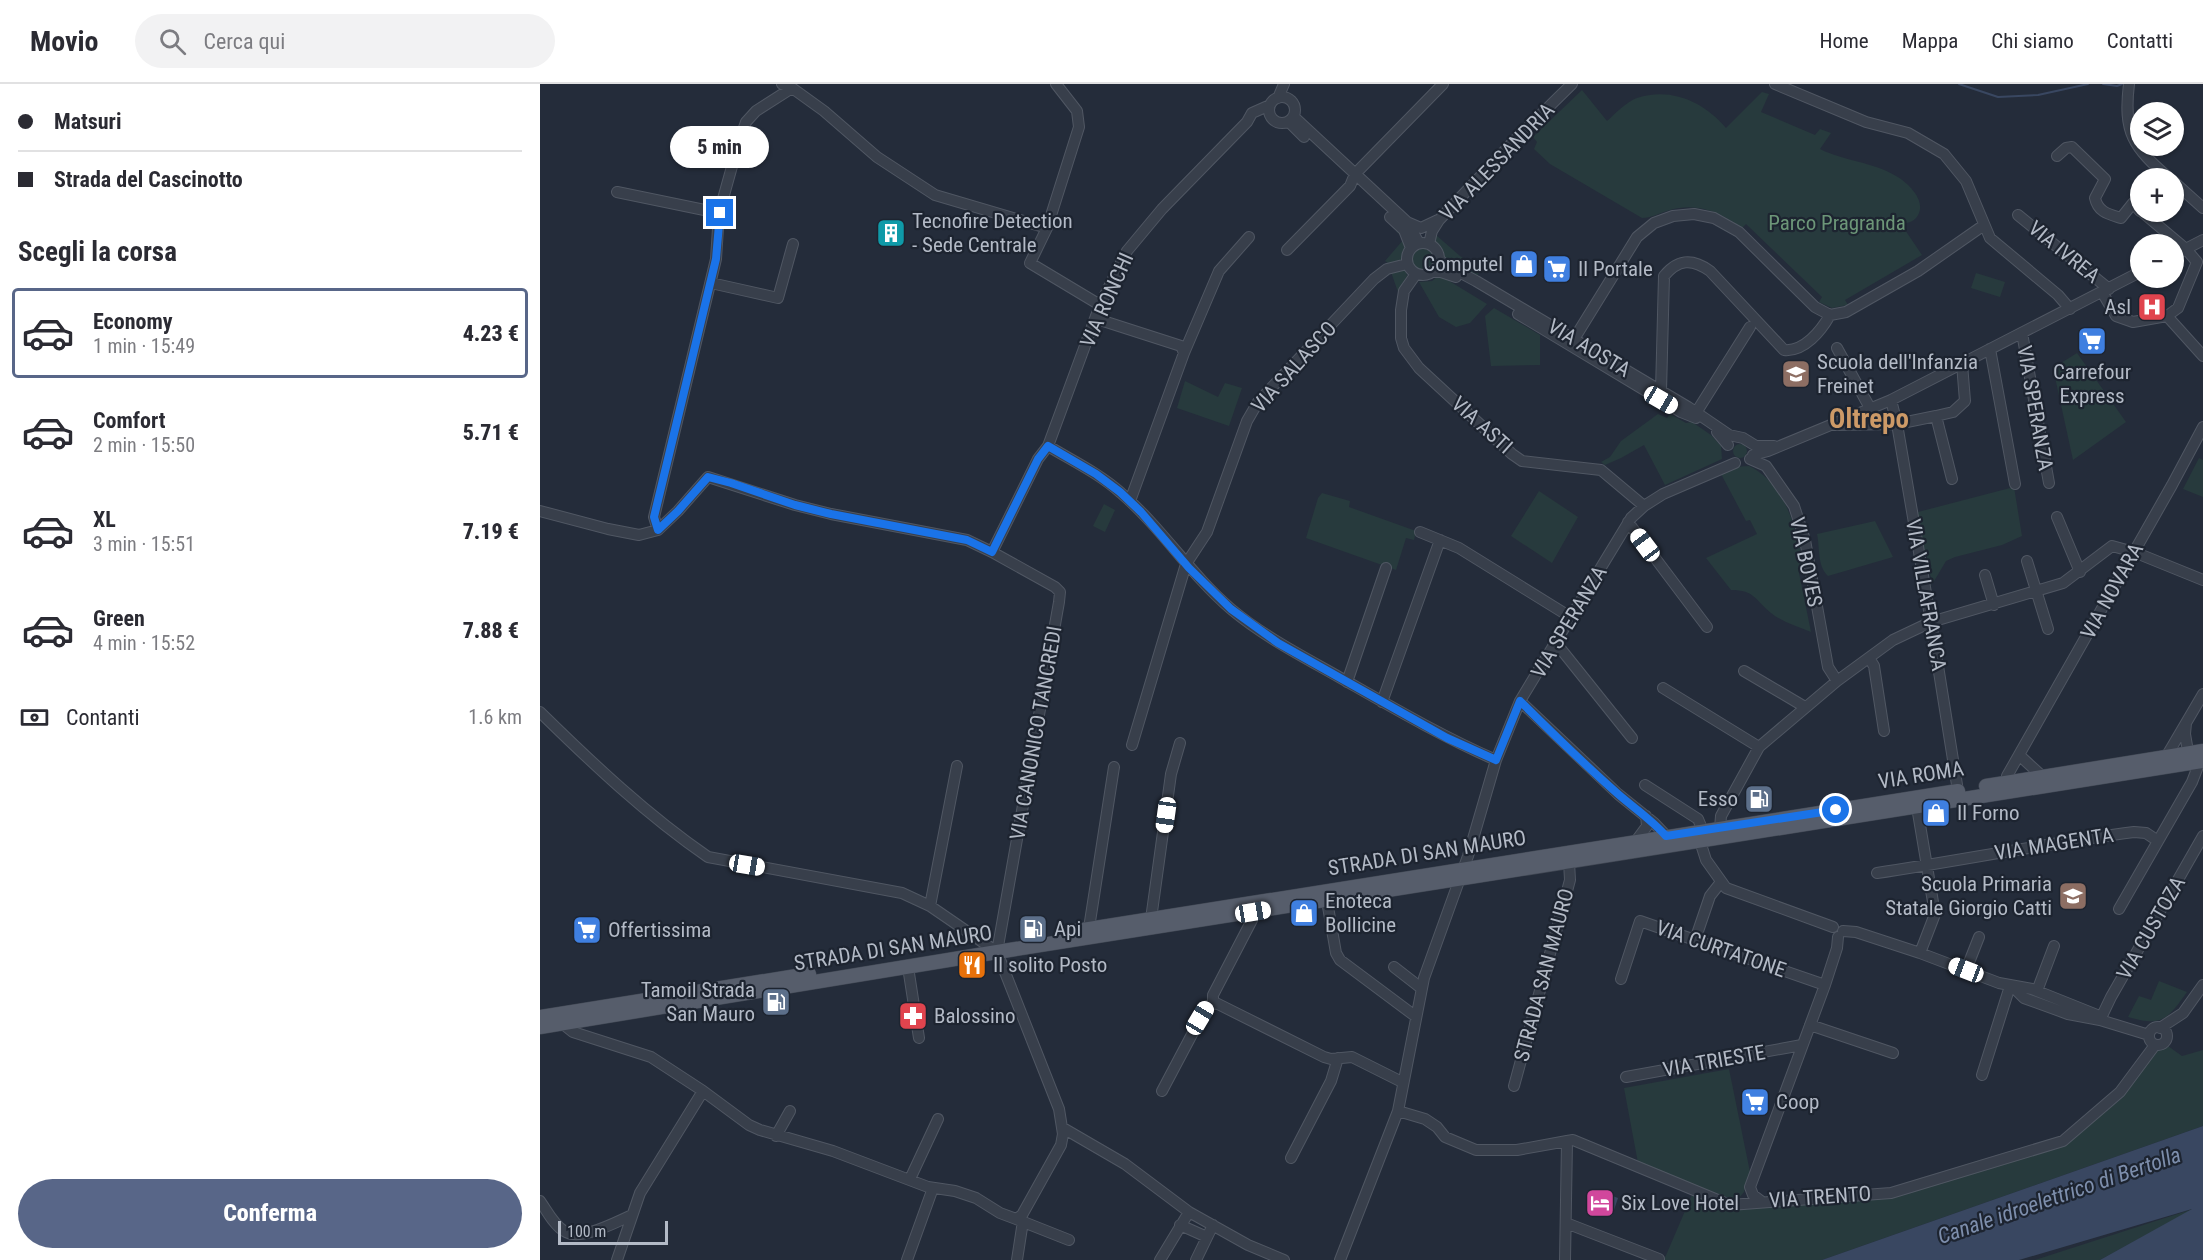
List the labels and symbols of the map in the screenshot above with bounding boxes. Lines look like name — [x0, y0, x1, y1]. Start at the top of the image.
street label: VIA ALESSANDRIA — [1435, 98, 1559, 226]
callout: 5 min — [670, 126, 770, 168]
route end — [706, 199, 733, 226]
place label: Tecnofire Detection - Sede Centrale — [912, 209, 1073, 257]
park label: Parco Pragranda — [1768, 211, 1906, 235]
street label: VIA IVREA — [2023, 216, 2105, 288]
building icon: Tecnofire Detection - Sede Centrale — [875, 217, 907, 249]
shop icon: Computel — [1508, 248, 1540, 280]
street label: VIA RONCHI — [1075, 249, 1139, 351]
place label: Computel — [1423, 252, 1503, 276]
supermarket icon: Il Portale — [1541, 253, 1573, 285]
place label: Il Portale — [1578, 257, 1653, 281]
hospital icon: Asl — [2136, 291, 2168, 323]
place label: Asl — [2104, 295, 2131, 319]
street label: VIA AOSTA — [1543, 314, 1635, 382]
street label: VIA SALASCO — [1247, 316, 1341, 418]
supermarket icon: Carrefour Express — [2076, 325, 2108, 357]
street label: VIA SPERANZA — [2012, 344, 2058, 472]
place label: Scuola dell'Infanzia Freinet — [1817, 350, 1978, 398]
school or university icon: Scuola dell'Infanzia Freinet — [1780, 358, 1812, 390]
place label: Carrefour Express — [2053, 360, 2131, 408]
car — [1641, 383, 1681, 417]
street label: VIA ASTI — [1447, 392, 1517, 458]
district label: Oltrepo — [1829, 403, 1909, 435]
street label: VIA BOVES — [1785, 515, 1827, 609]
street label: VIA VILLAFRANCA — [1901, 517, 1951, 673]
car — [1627, 525, 1663, 565]
street label: VIA NOVARA — [2076, 539, 2148, 643]
street label: VIA SPERANZA — [1526, 562, 1612, 682]
street label: VIA CANONICO TANCREDI — [1005, 624, 1067, 842]
street label: VIA ROMA — [1877, 756, 1965, 794]
fuel station icon: Esso — [1743, 783, 1775, 815]
place label: Esso — [1698, 787, 1738, 811]
car — [1155, 796, 1177, 834]
route start — [1822, 796, 1849, 823]
shop icon: Il Forno — [1920, 797, 1952, 829]
place label: Il Forno — [1957, 801, 2019, 825]
street label: VIA MAGENTA — [1993, 823, 2115, 865]
street label: STRADA DI SAN MAURO — [1326, 825, 1528, 881]
car — [728, 853, 766, 877]
place label: Scuola Primaria Statale Giorgio Catti — [1885, 872, 2052, 920]
street label: VIA CUSTOZA — [2112, 872, 2190, 984]
school or university icon: Scuola Primaria Statale Giorgio Catti — [2057, 880, 2089, 912]
street label: STRADA SAN MAURO — [1509, 886, 1579, 1064]
place label: Enoteca Bollicine — [1325, 889, 1396, 937]
shop icon: Enoteca Bollicine — [1288, 897, 1320, 929]
car — [1234, 900, 1272, 924]
fuel station icon: Api — [1017, 913, 1049, 945]
supermarket icon: Offertissima — [571, 914, 603, 946]
street label: VIA CURTATONE — [1653, 916, 1789, 982]
place label: Api — [1054, 917, 1081, 941]
place label: Offertissima — [608, 918, 711, 942]
street label: STRADA DI SAN MAURO — [792, 920, 994, 976]
restaurant icon: Il solito Posto — [956, 949, 988, 981]
place label: Il solito Posto — [993, 953, 1107, 977]
car — [1946, 955, 1986, 985]
place label: Tamoil Strada San Mauro — [641, 978, 755, 1026]
fuel station icon: Tamoil Strada San Mauro — [760, 986, 792, 1018]
car — [1183, 998, 1217, 1038]
pharmacy icon: Balossino — [897, 1000, 929, 1032]
place label: Balossino — [934, 1004, 1016, 1028]
street label: VIA TRIESTE — [1661, 1040, 1767, 1082]
supermarket icon: Coop — [1739, 1086, 1771, 1118]
place label: Coop — [1776, 1090, 1819, 1114]
water label: Canale idroelettrico di Bertolla — [1934, 1142, 2184, 1249]
street label: VIA TRENTO — [1768, 1181, 1872, 1213]
hotel icon: Six Love Hotel — [1584, 1187, 1616, 1219]
place label: Six Love Hotel — [1621, 1191, 1739, 1215]
scale bar — [558, 1218, 668, 1246]

